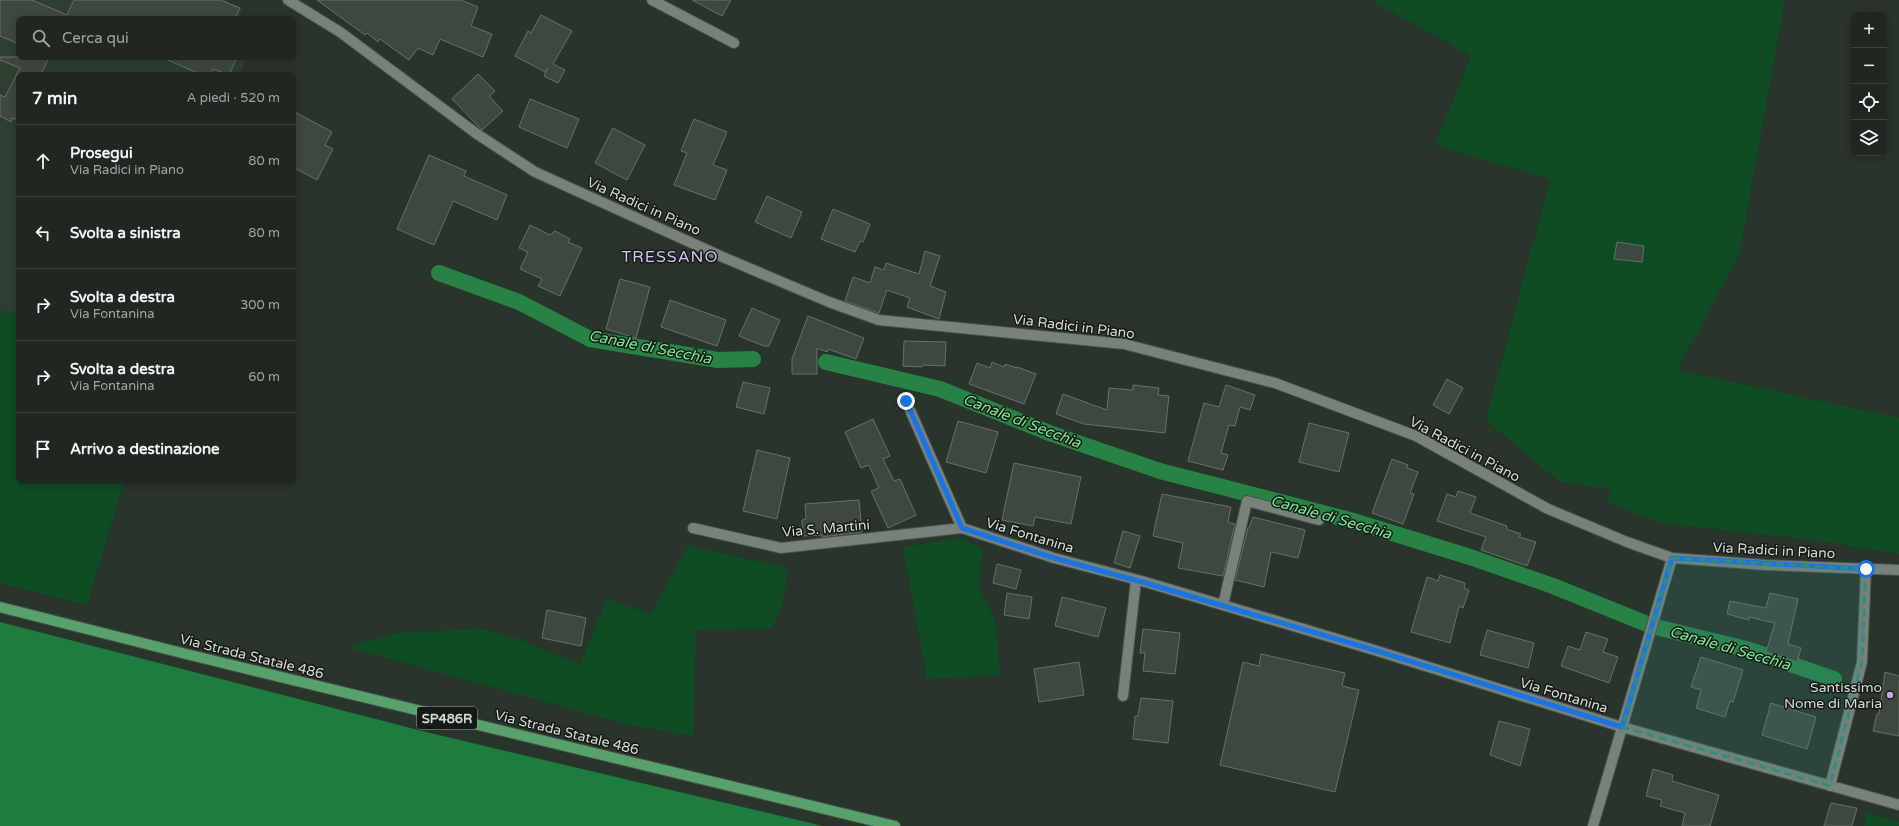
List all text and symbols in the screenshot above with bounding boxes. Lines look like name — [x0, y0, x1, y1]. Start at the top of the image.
map controls — [1851, 12, 1887, 156]
button: + — [1851, 12, 1887, 48]
search box — [16, 16, 296, 60]
icon: search — [30, 27, 52, 49]
text: Cerca qui — [62, 29, 129, 47]
button: − — [1851, 48, 1887, 84]
button: locate — [1851, 84, 1887, 120]
text: 7 min — [32, 88, 77, 109]
text: A piedi · 520 m — [187, 90, 280, 106]
button: layers — [1851, 120, 1887, 156]
text: Prosegui — [70, 144, 133, 162]
icon: ahead — [32, 150, 54, 172]
text: 80 m — [248, 153, 280, 169]
text: Via Radici in Piano — [70, 162, 184, 178]
street label: Via Radici in Piano — [584, 174, 703, 239]
icon: left — [32, 222, 54, 244]
text: Svolta a sinistra — [70, 224, 181, 242]
text: 80 m — [248, 225, 280, 241]
district label: TRESSANO — [622, 247, 718, 267]
text: Svolta a destra — [70, 288, 175, 306]
icon: right — [32, 294, 54, 316]
text: 300 m — [240, 297, 280, 313]
text: Via Fontanina — [70, 306, 155, 322]
street label: Via Radici in Piano — [1012, 311, 1136, 342]
water label: Canale di Secchia — [587, 326, 713, 368]
text: Svolta a destra — [70, 360, 175, 378]
icon: right — [32, 366, 54, 388]
text: 60 m — [248, 369, 280, 385]
text: Via Fontanina — [70, 378, 155, 394]
water label: Canale di Secchia — [961, 390, 1084, 452]
route end — [897, 392, 915, 410]
street label: Via Radici in Piano — [1407, 413, 1523, 486]
icon: arrive — [32, 438, 54, 460]
text: Arrivo a destinazione — [70, 440, 220, 458]
water label: Canale di Secchia — [1269, 491, 1394, 543]
street label: Via Fontanina — [984, 514, 1076, 557]
street label: Via S. Martini — [781, 516, 871, 541]
street label: Via Radici in Piano — [1712, 539, 1836, 562]
route start — [1857, 560, 1875, 578]
water label: Canale di Secchia — [1668, 622, 1793, 674]
street label: Via Strada Statale 486 — [178, 630, 326, 683]
street label: Via Fontanina — [1518, 674, 1610, 717]
place label: Santissimo Nome di Maria — [1784, 679, 1882, 712]
marker: Santissimo Nome di Maria — [1885, 690, 1895, 700]
street label: Via Strada Statale 486 — [493, 706, 641, 759]
road number: SP486R — [417, 707, 477, 729]

